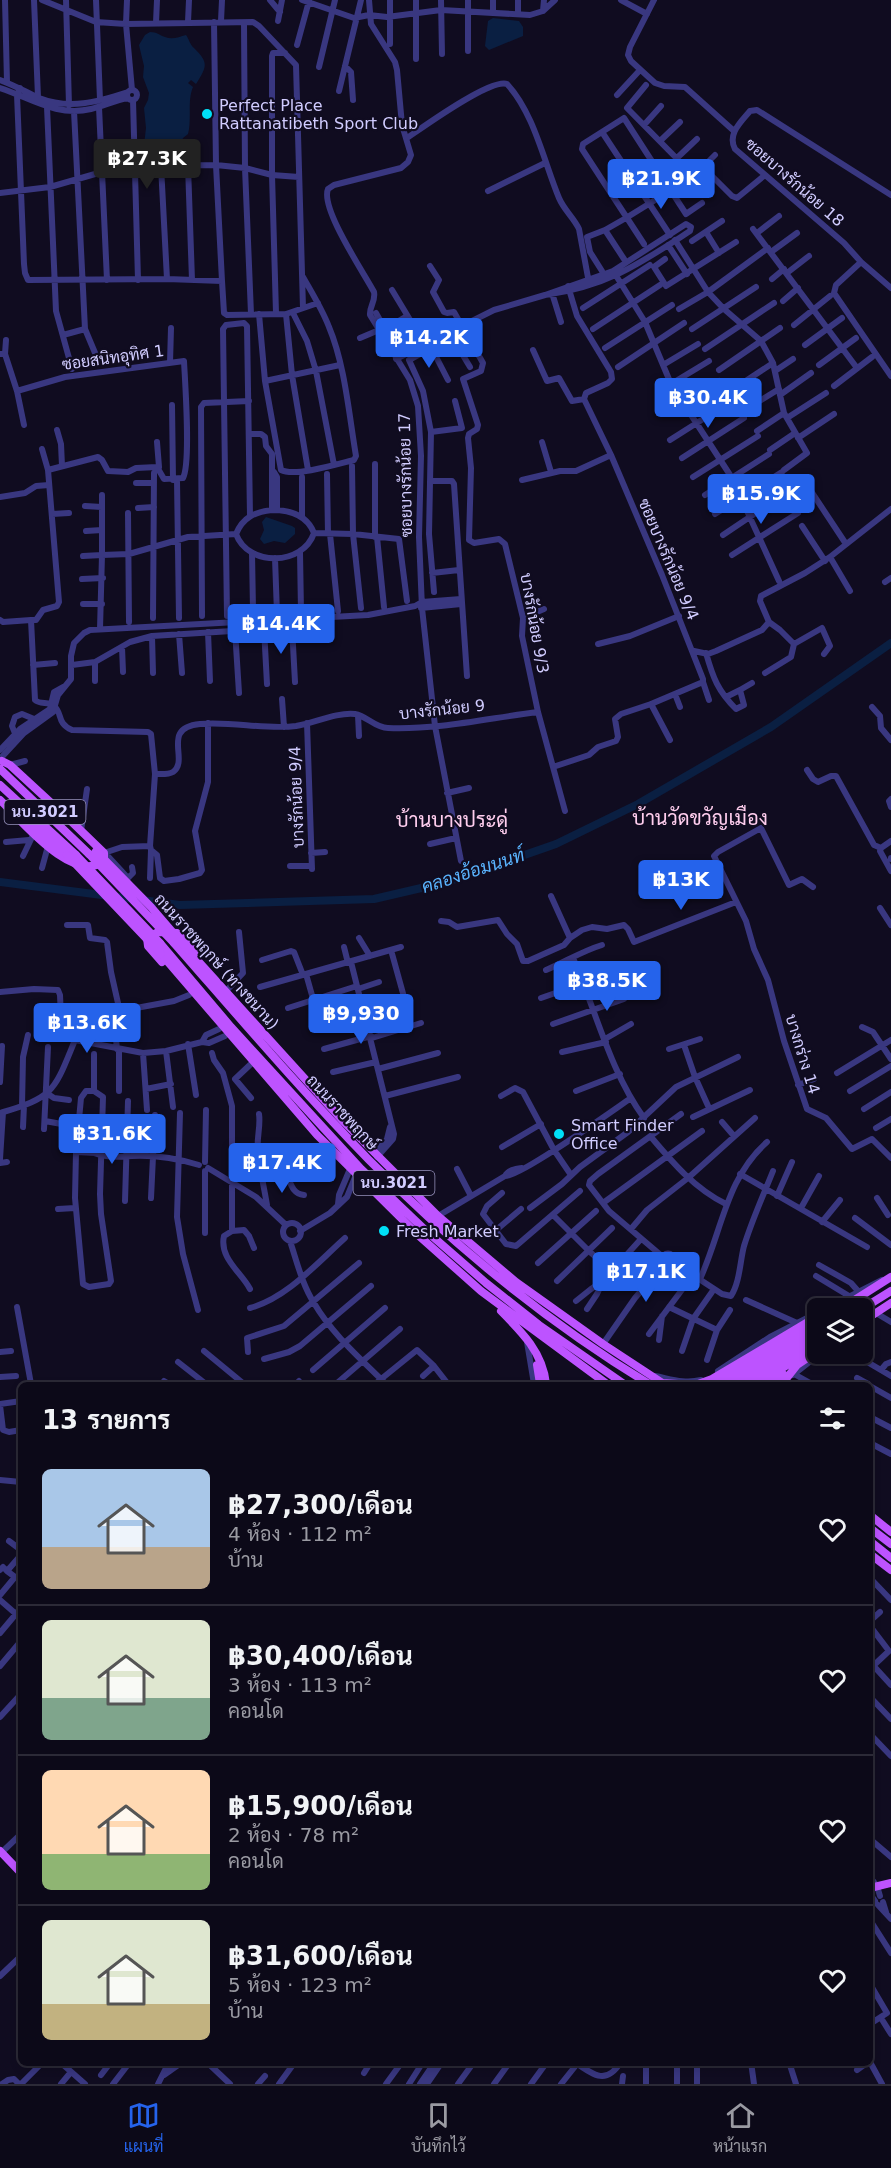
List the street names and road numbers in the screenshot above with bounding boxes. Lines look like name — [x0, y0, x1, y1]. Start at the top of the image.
street label: ซอยบางรักน้อย 18 — [741, 133, 849, 231]
street label: ซอยสนิทอุทิศ 1 — [61, 341, 166, 376]
street label: ซอยบางรักน้อย 17 — [394, 412, 416, 538]
street label: ซอยบางรักน้อย 9/4 — [634, 495, 704, 623]
street label: บางรักน้อย 9/3 — [516, 571, 554, 675]
street label: บางรักน้อย 9 — [398, 695, 486, 723]
street label: บางรักน้อย 9/4 — [284, 746, 308, 848]
road number: นบ.3021 — [4, 800, 86, 824]
street label: ถนนราชพฤกษ์ (ทางขนาน) — [151, 887, 285, 1033]
street label: บางกร่าง 14 — [781, 1011, 825, 1097]
street label: ถนนราชพฤกษ์ — [303, 1069, 385, 1154]
road number: นบ.3021 — [354, 1171, 434, 1195]

